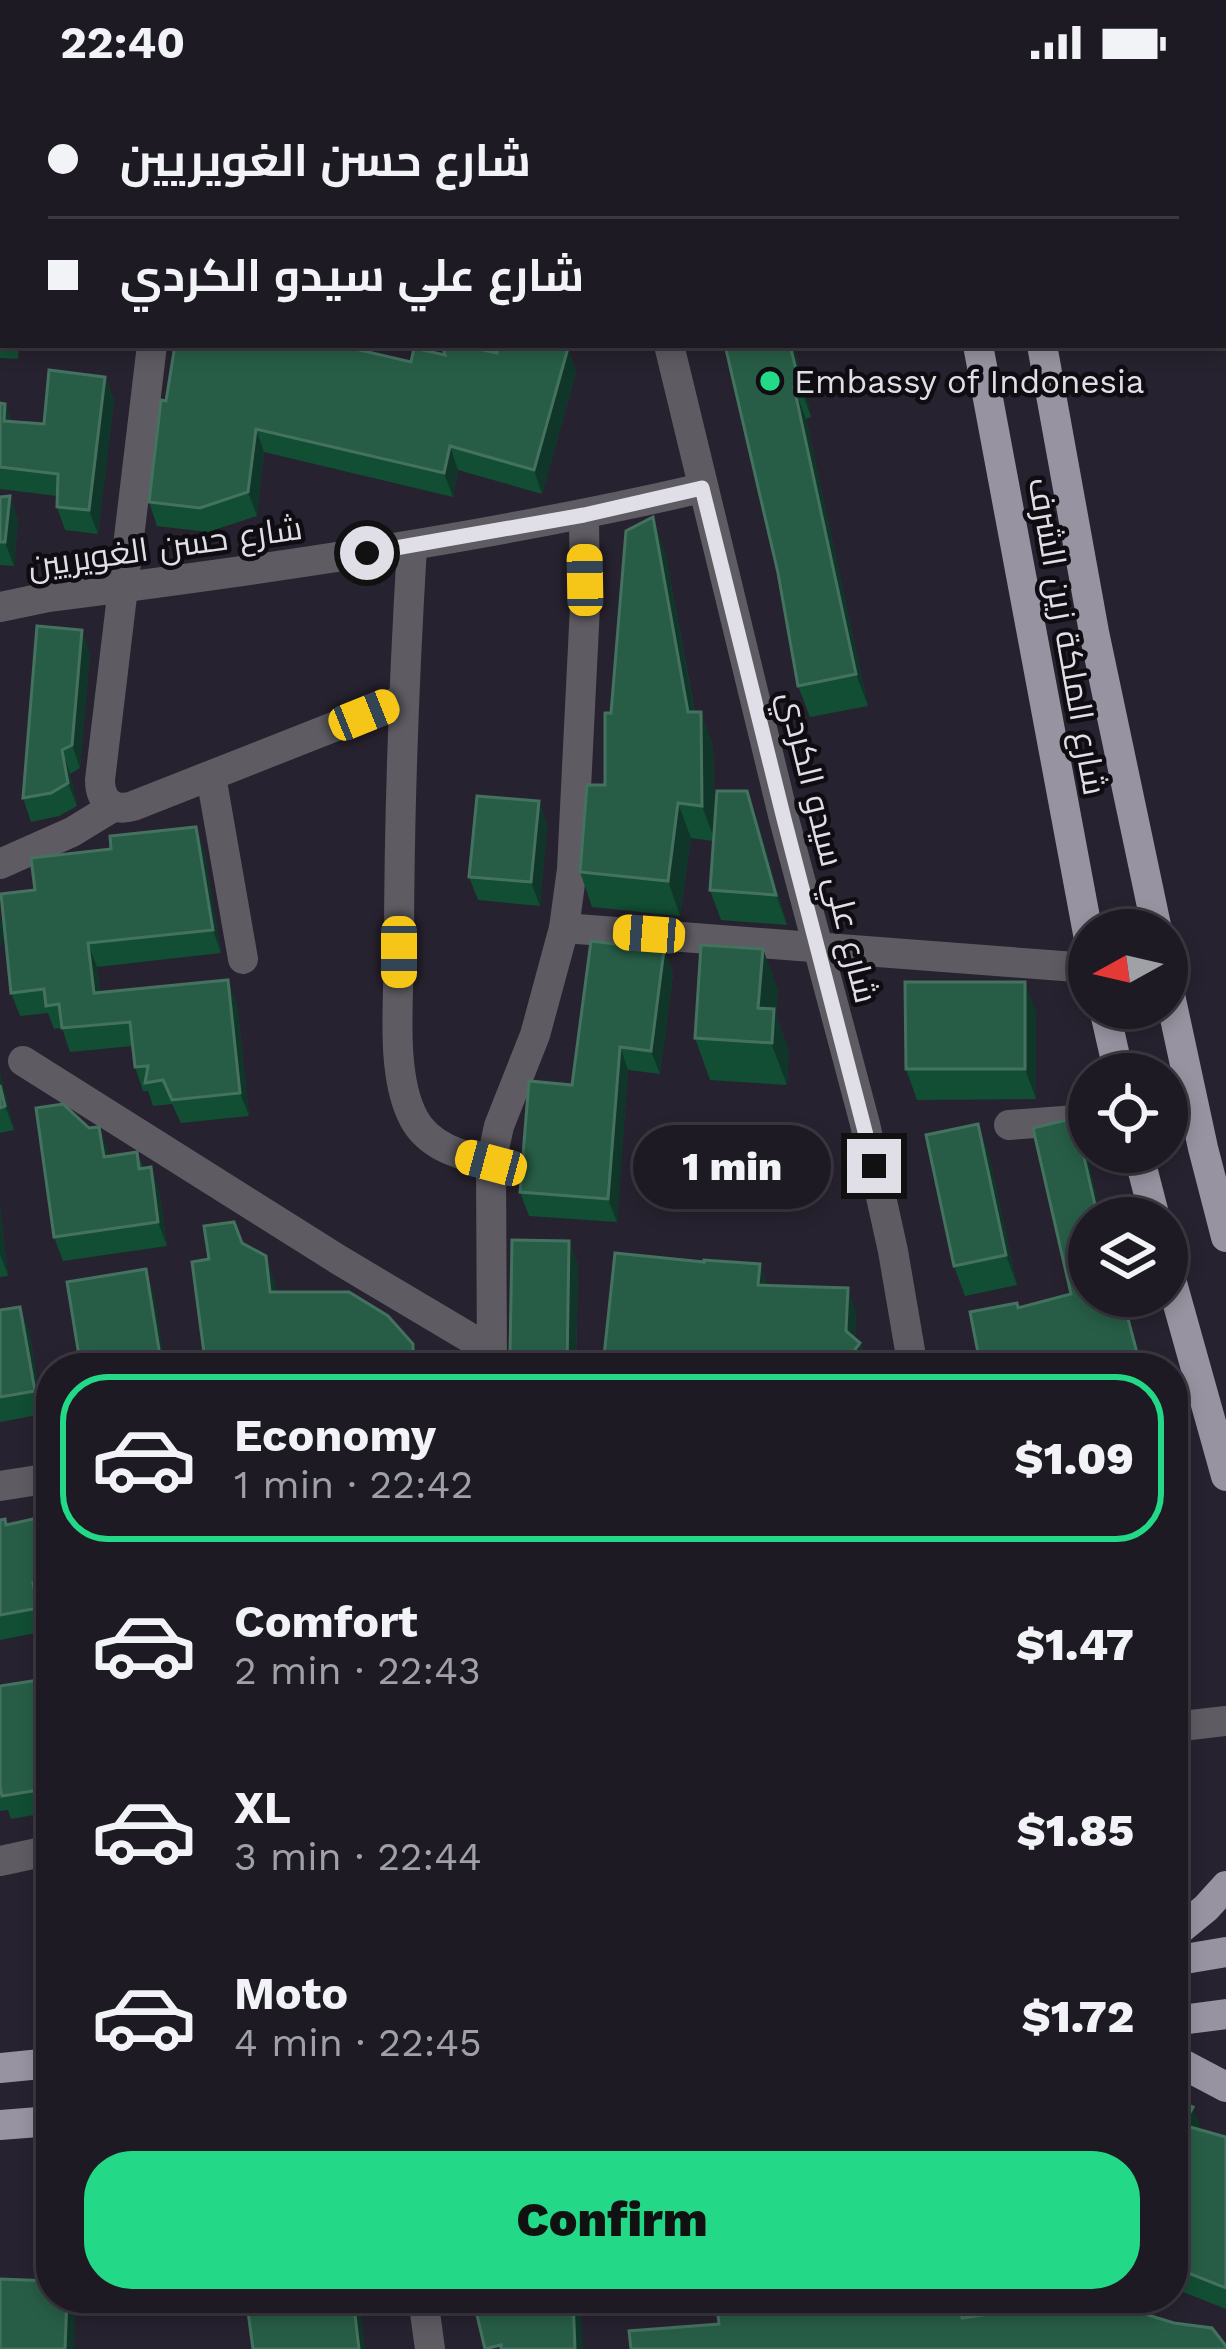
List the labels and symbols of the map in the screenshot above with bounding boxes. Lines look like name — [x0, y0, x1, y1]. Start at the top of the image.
place label: Embassy of Indonesia — [794, 362, 1144, 401]
marker: Embassy of Indonesia — [757, 368, 783, 394]
street label: شارع الملكة زين الشرف — [1017, 474, 1115, 798]
street label: شارع حسن الغويريين — [25, 508, 305, 588]
route start — [340, 526, 394, 580]
car — [566, 544, 604, 616]
car — [324, 685, 404, 745]
street label: شارع علي سيدو الكردي — [765, 687, 886, 1008]
north arrow — [1068, 909, 1188, 1029]
car — [612, 914, 686, 954]
car — [381, 916, 417, 988]
callout: 1 min — [634, 1124, 832, 1208]
car — [452, 1136, 530, 1190]
route end — [847, 1139, 901, 1193]

